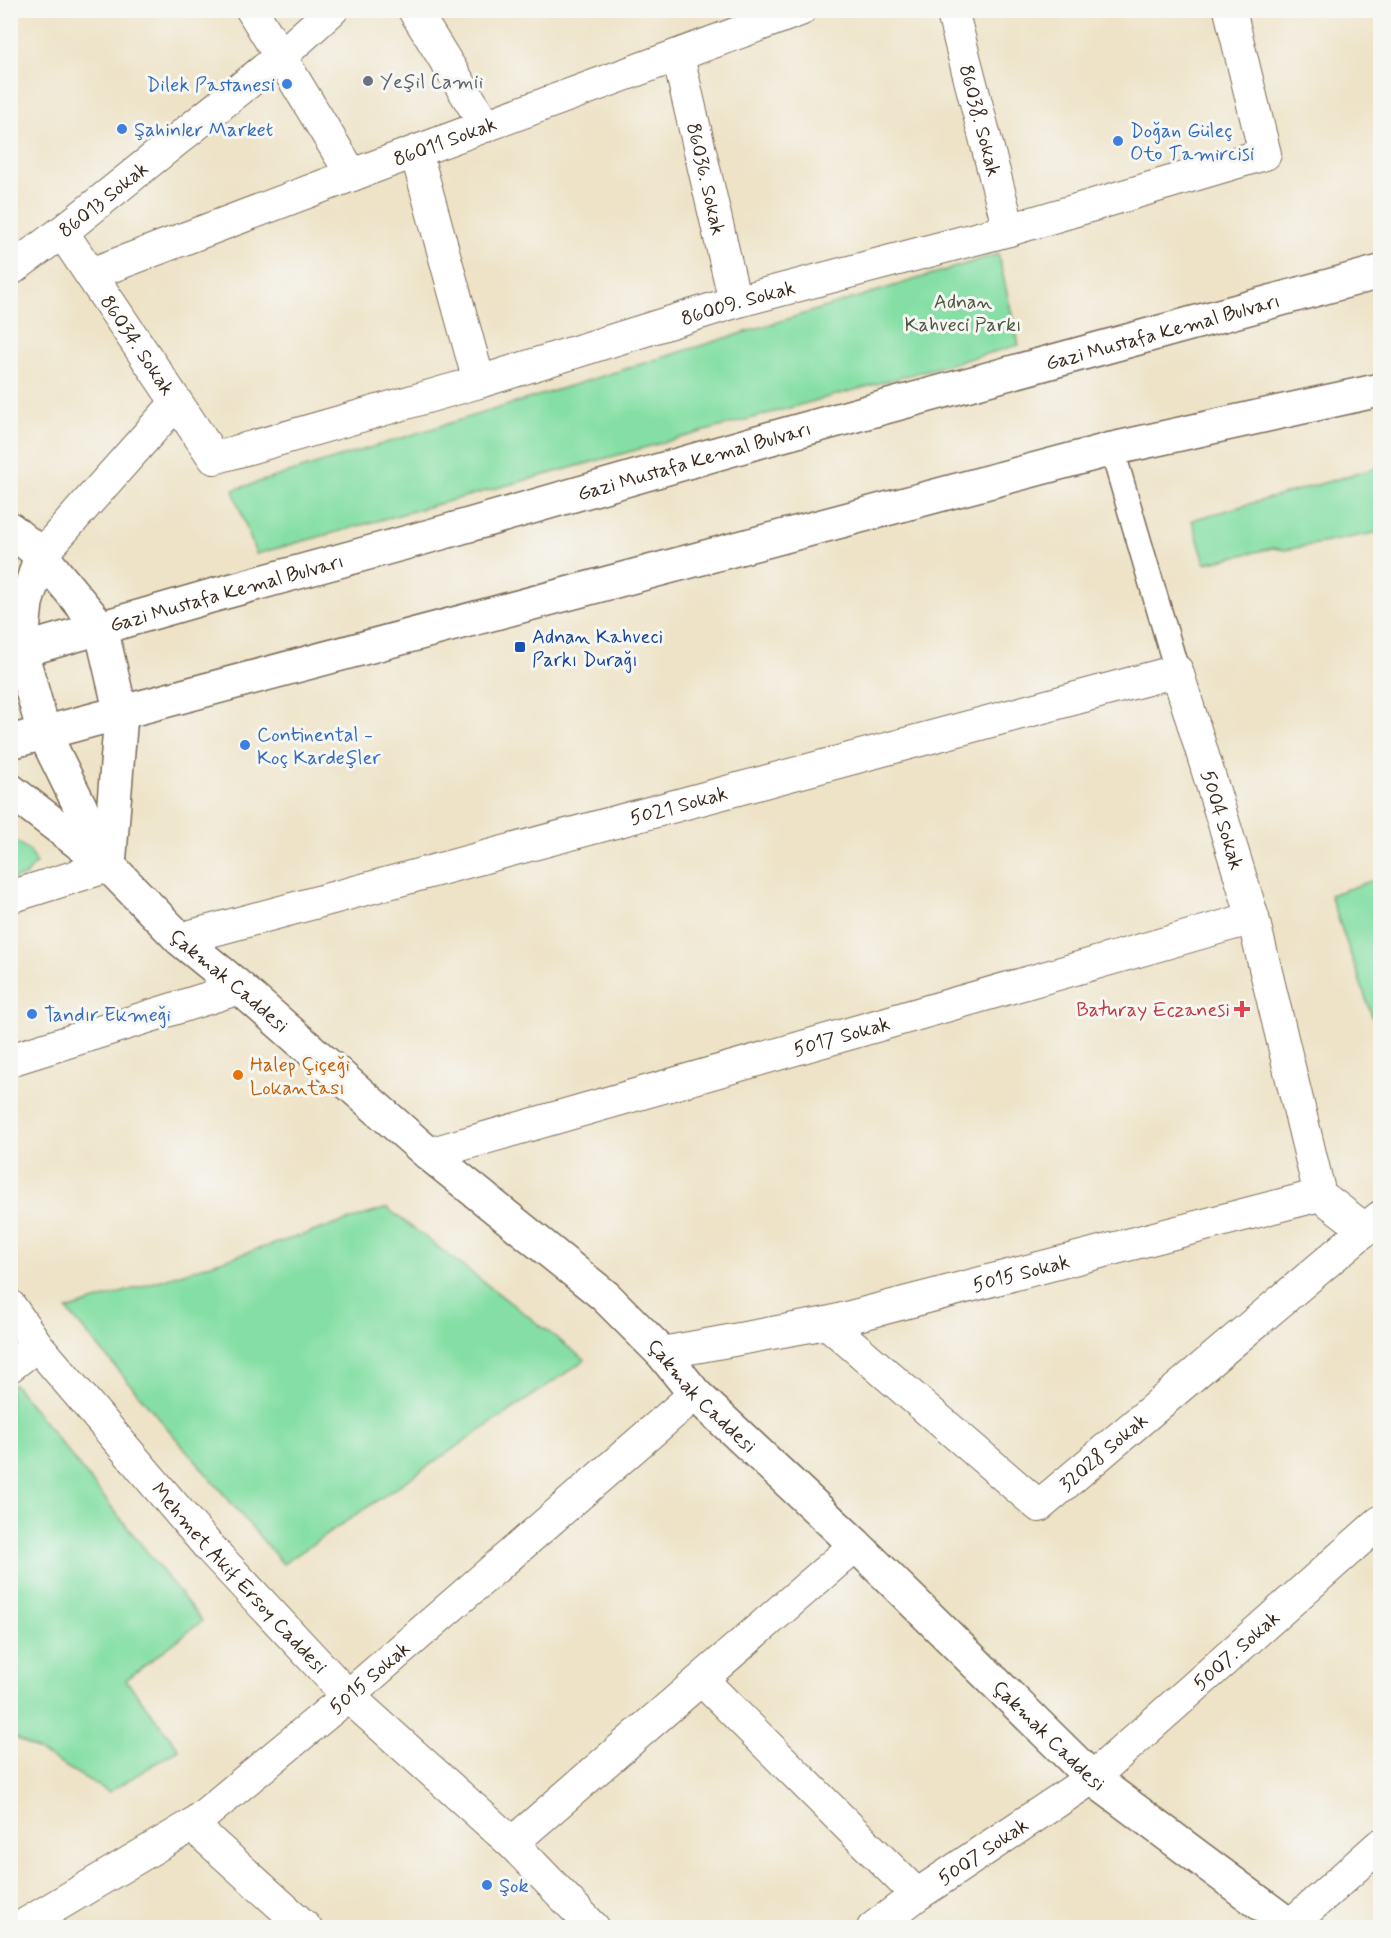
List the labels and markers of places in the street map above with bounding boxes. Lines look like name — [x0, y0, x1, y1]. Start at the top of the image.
place label: Yeşil Camii — [380, 69, 483, 96]
place label: Dilek Pastanesi — [147, 72, 275, 99]
marker: Yeşil Camii — [361, 74, 375, 88]
marker: Dilek Pastanesi — [280, 77, 294, 91]
place label: Şahinler Market — [134, 117, 273, 144]
place label: Doğan Güleç Oto Tamircisi — [1130, 118, 1254, 168]
marker: Şahinler Market — [115, 122, 129, 136]
marker: Doğan Güleç Oto Tamircisi — [1111, 134, 1125, 148]
place label: Adnan Kahveci Parkı Durağı — [532, 624, 663, 674]
marker: Adnan Kahveci Parkı Durağı — [513, 640, 527, 654]
place label: Continental - Koç Kardeşler — [257, 722, 381, 772]
marker: Continental - Koç Kardeşler — [238, 738, 252, 752]
place label: Baturay Eczanesi — [1076, 997, 1230, 1024]
place label: Tandır Ekmeği — [44, 1002, 171, 1029]
marker: Baturay Eczanesi — [1235, 1002, 1249, 1016]
marker: Tandır Ekmeği — [25, 1007, 39, 1021]
place label: Halep Çiçeği Lokantası — [250, 1052, 350, 1102]
marker: Halep Çiçeği Lokantası — [231, 1068, 245, 1082]
place label: Şok — [499, 1873, 529, 1900]
marker: Şok — [480, 1878, 494, 1892]

